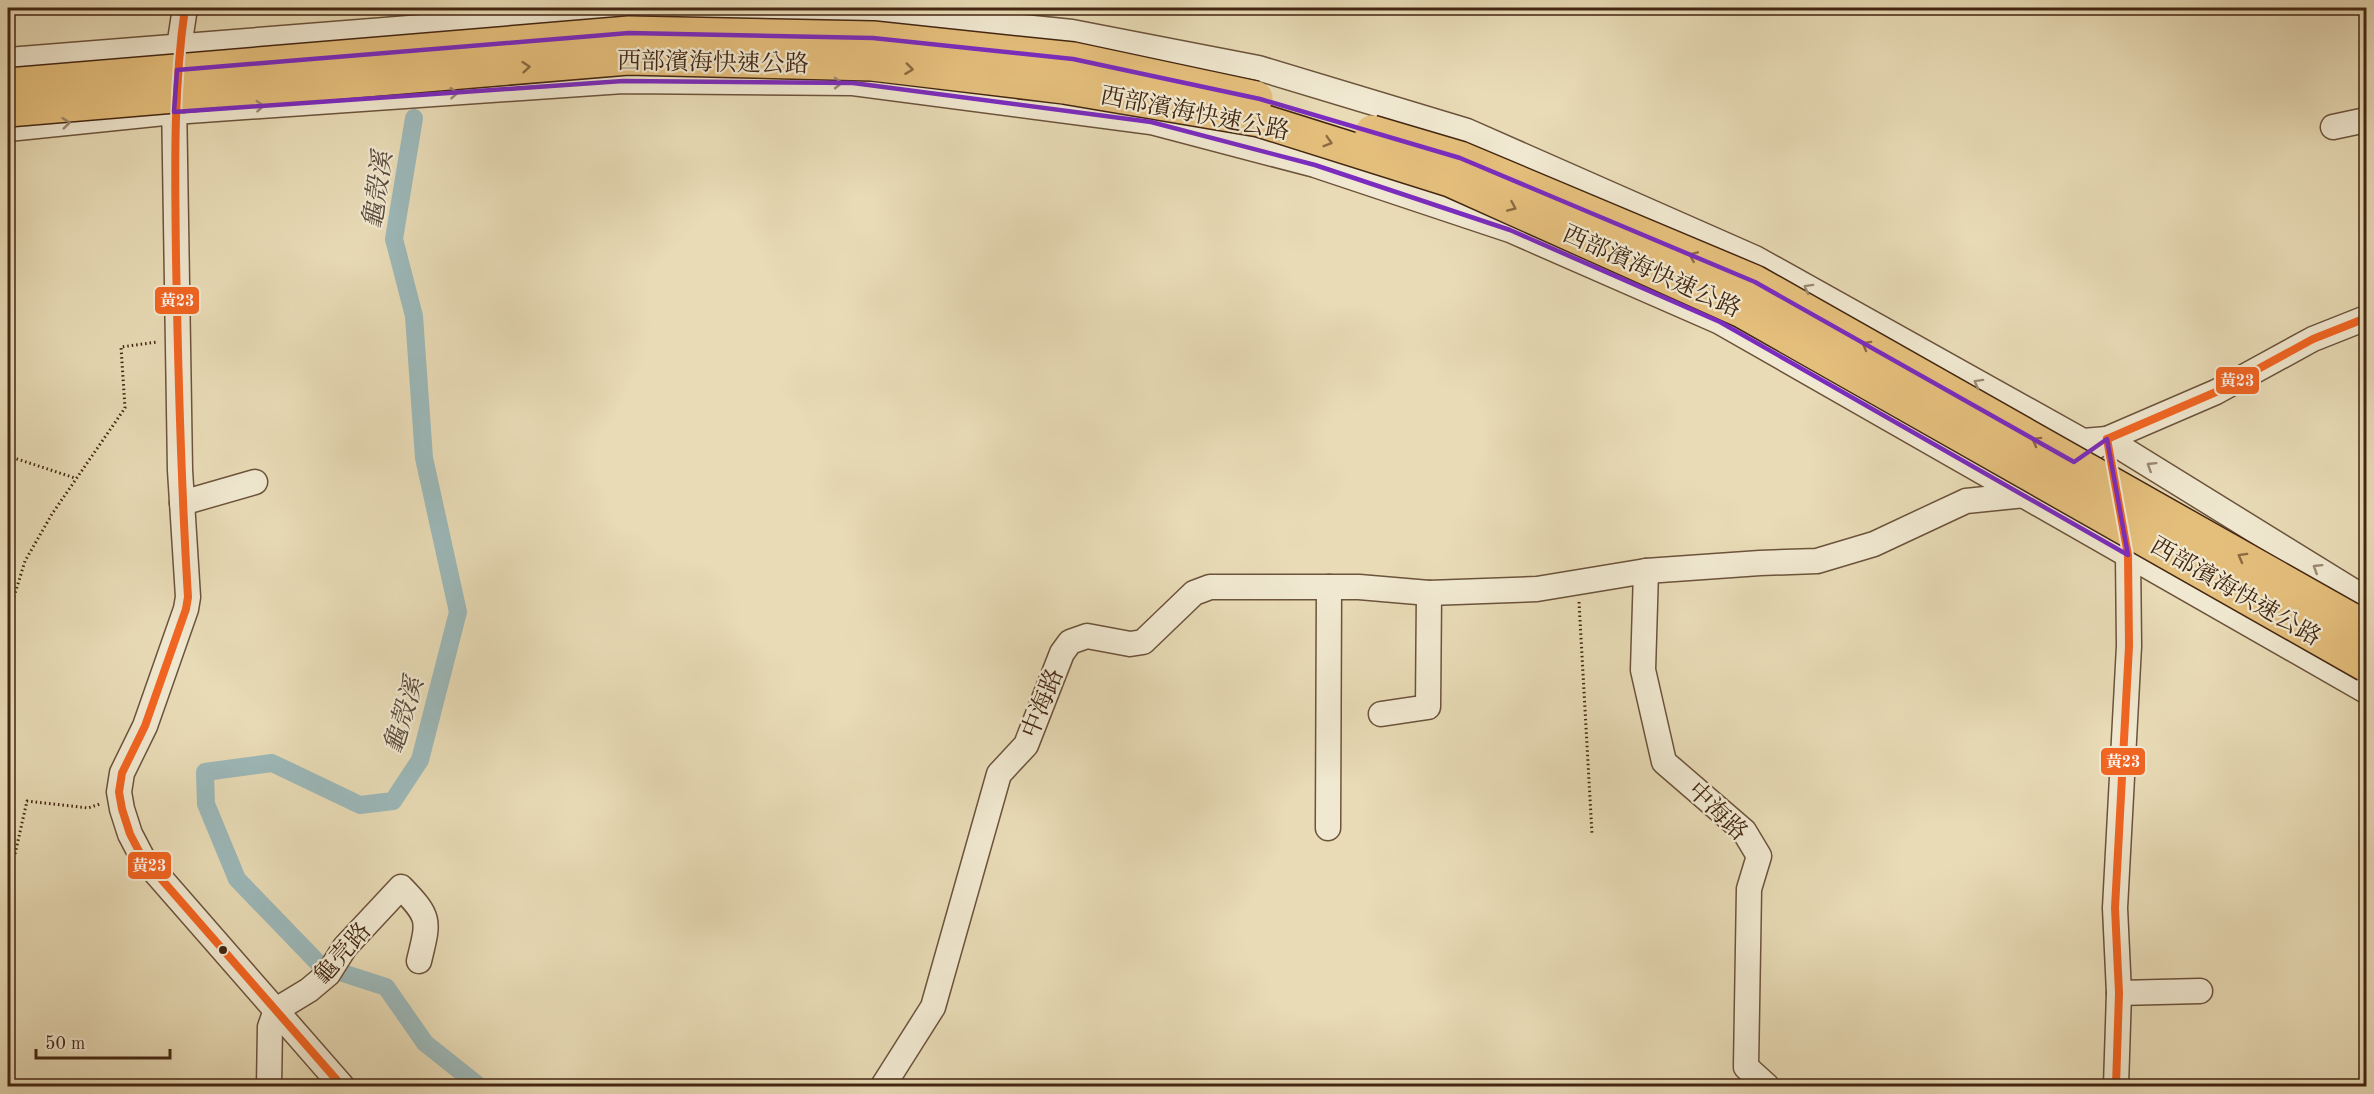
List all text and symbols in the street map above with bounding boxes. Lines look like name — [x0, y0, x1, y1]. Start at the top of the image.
street label: 西部濱海快速公路 — [617, 47, 809, 78]
one-way arrow — [522, 60, 531, 73]
one-way arrow — [905, 62, 914, 74]
one-way arrow — [834, 76, 843, 89]
street label: 西部濱海快速公路 — [1098, 82, 1292, 145]
one-way arrow — [450, 87, 459, 100]
one-way arrow — [255, 100, 264, 113]
one-way arrow — [61, 117, 70, 130]
one-way arrow — [1322, 135, 1333, 147]
water label: 龜殼溪 — [359, 147, 398, 231]
one-way arrow — [1505, 200, 1516, 212]
street label: 西部濱海快速公路 — [1559, 220, 1745, 323]
one-way arrow — [1689, 251, 1700, 263]
one-way arrow — [1804, 284, 1814, 295]
line badge: 黃23 — [154, 286, 200, 315]
text: 黃23 — [160, 292, 194, 310]
one-way arrow — [1862, 341, 1873, 352]
line badge: 黃23 — [2215, 366, 2260, 395]
text: 黃23 — [2220, 372, 2254, 390]
one-way arrow — [1974, 379, 1985, 390]
one-way arrow — [2032, 437, 2042, 448]
one-way arrow — [2147, 462, 2157, 474]
street label: 西部濱海快速公路 — [2146, 532, 2326, 651]
one-way arrow — [2238, 553, 2249, 565]
one-way arrow — [2313, 564, 2323, 576]
street label: 中海路 — [1016, 665, 1068, 742]
water label: 龜殼溪 — [379, 671, 430, 757]
line badge: 黃23 — [2100, 747, 2146, 776]
text: 黃23 — [2106, 753, 2140, 771]
street label: 中海路 — [1682, 777, 1753, 846]
line badge: 黃23 — [127, 851, 172, 880]
text: 黃23 — [132, 857, 166, 875]
street label: 龜壳路 — [309, 917, 376, 989]
unlabelled marker — [217, 944, 229, 956]
scale bar — [36, 1022, 170, 1060]
text: 50 m — [45, 1035, 85, 1053]

